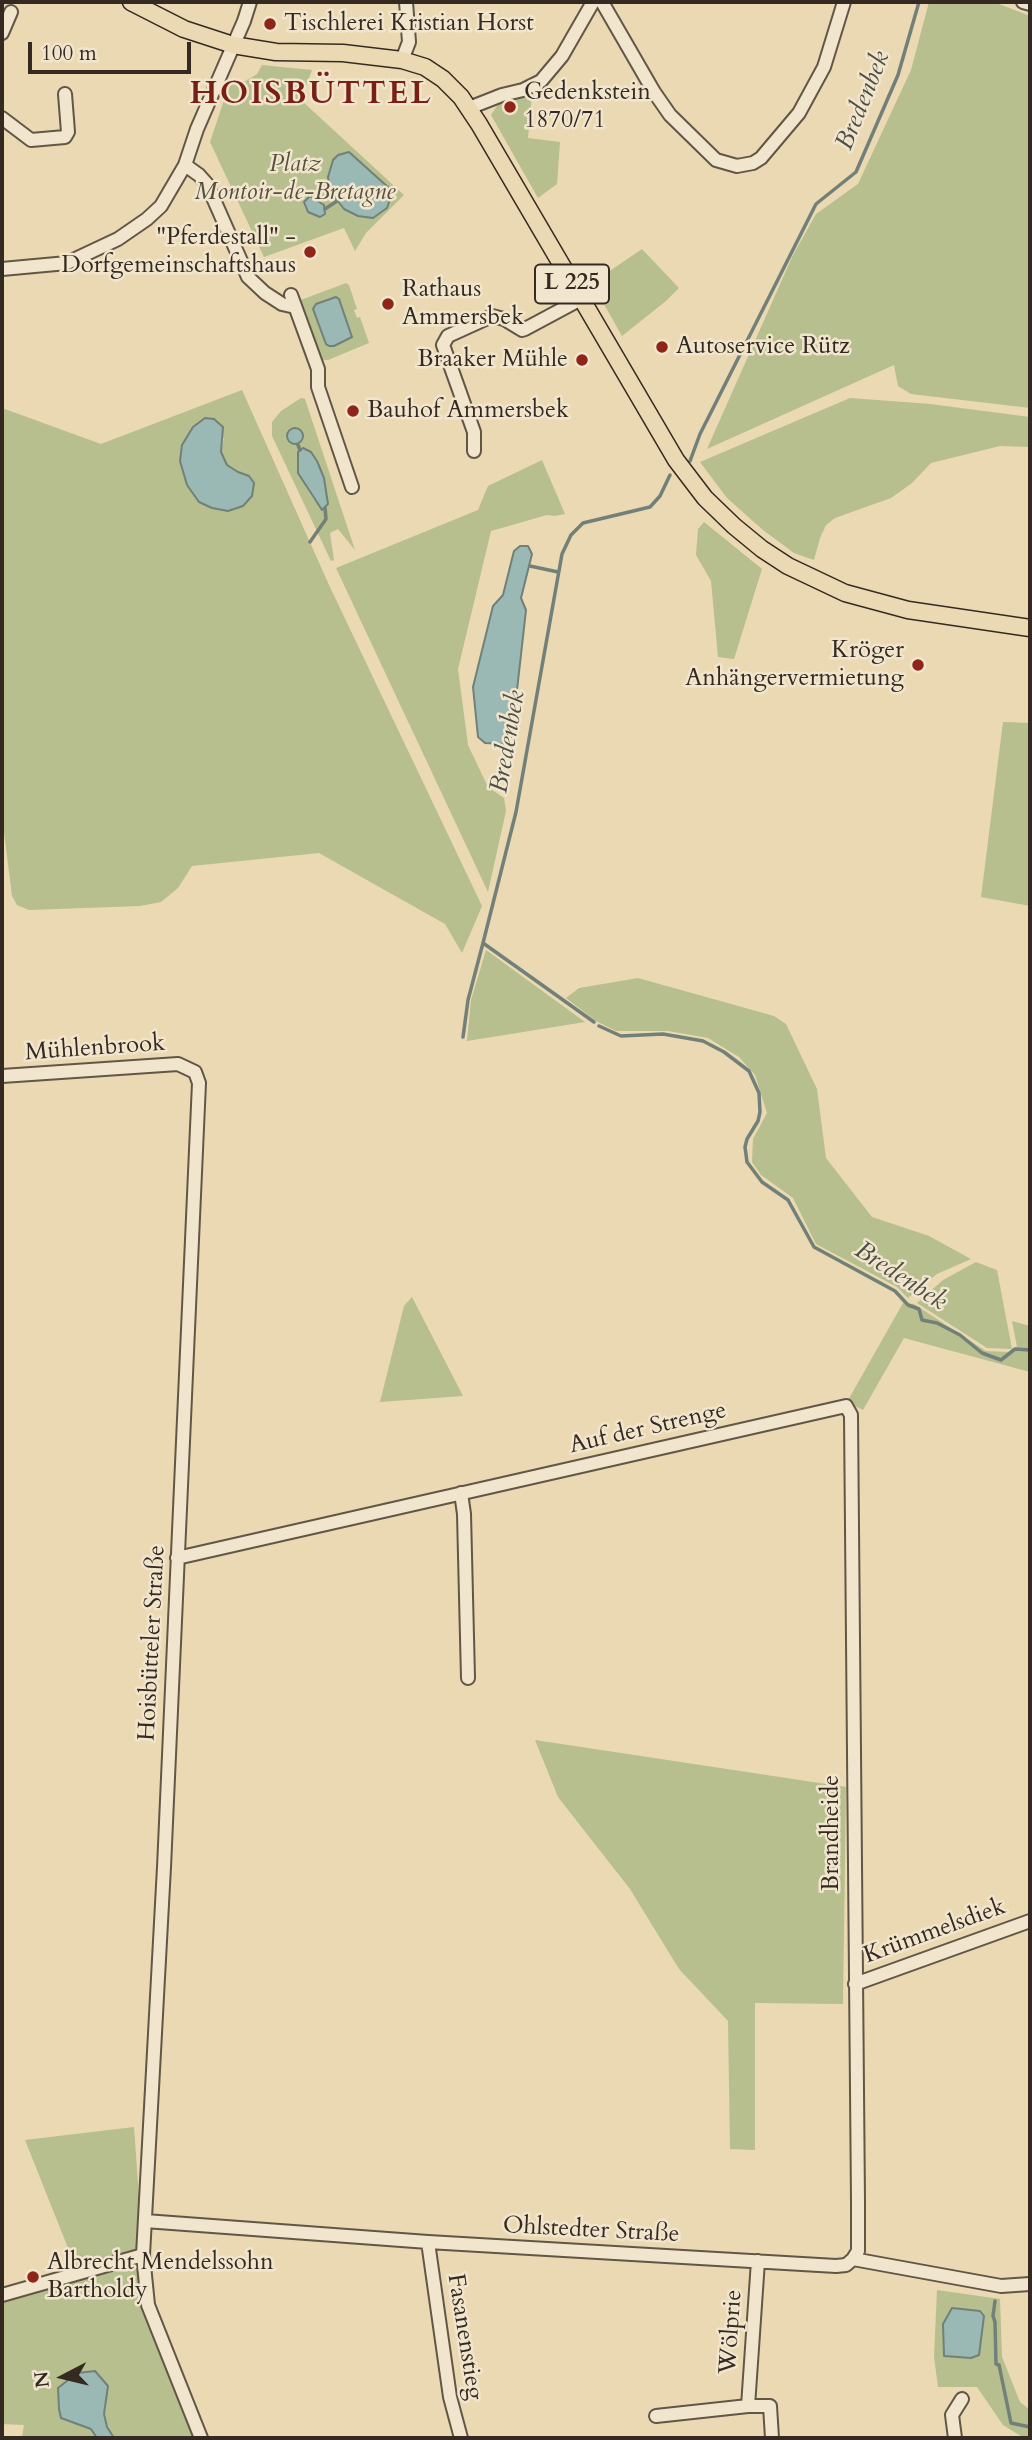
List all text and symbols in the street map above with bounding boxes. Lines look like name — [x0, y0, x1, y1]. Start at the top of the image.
place label: Tischlerei Kristian Horst — [284, 10, 534, 38]
marker: Tischlerei Kristian Horst — [262, 16, 278, 32]
scale bar — [32, 28, 194, 72]
text: 100 m — [41, 39, 97, 68]
water label: Bredenbek — [830, 47, 898, 155]
district label: HOISBÜTTEL — [191, 77, 431, 115]
place label: Gedenkstein 1870/71 — [524, 79, 651, 135]
marker: Gedenkstein 1870/71 — [502, 99, 518, 115]
park label: Platz Montoir-de-Bretagne — [195, 151, 395, 207]
place label: "Pferdestall" - Dorfgemeinschaftshaus — [61, 224, 296, 280]
marker: "Pferdestall" - Dorfgemeinschaftshaus — [302, 244, 318, 260]
road number: L 225 — [535, 264, 609, 304]
place label: Rathaus Ammersbek — [402, 276, 524, 332]
marker: Rathaus Ammersbek — [380, 296, 396, 312]
place label: Autoservice Rütz — [676, 333, 850, 361]
marker: Autoservice Rütz — [654, 339, 670, 355]
place label: Braaker Mühle — [417, 346, 568, 374]
marker: Braaker Mühle — [574, 352, 590, 368]
place label: Bauhof Ammersbek — [367, 397, 569, 425]
marker: Bauhof Ammersbek — [345, 403, 361, 419]
place label: Kröger Anhängervermietung — [685, 637, 904, 693]
marker: Kröger Anhängervermietung — [910, 657, 926, 673]
water label: Bredenbek — [485, 688, 533, 796]
street label: Mühlenbrook — [24, 1030, 166, 1068]
water label: Bredenbek — [848, 1236, 952, 1318]
street label: Auf der Strenge — [567, 1397, 729, 1461]
street label: Hoisbütteler Straße — [133, 1544, 173, 1742]
street label: Brandheide — [818, 1775, 846, 1891]
street label: Krümmelsdiek — [860, 1893, 1010, 1971]
street label: Ohlstedter Straße — [502, 2212, 680, 2250]
place label: Albrecht Mendelssohn Bartholdy — [47, 2249, 274, 2305]
marker: Albrecht Mendelssohn Bartholdy — [25, 2269, 41, 2285]
street label: Fasanenstieg — [440, 2272, 488, 2402]
street label: Wölprie — [715, 2289, 749, 2375]
north arrow — [28, 2342, 98, 2412]
text: N — [28, 2370, 56, 2389]

